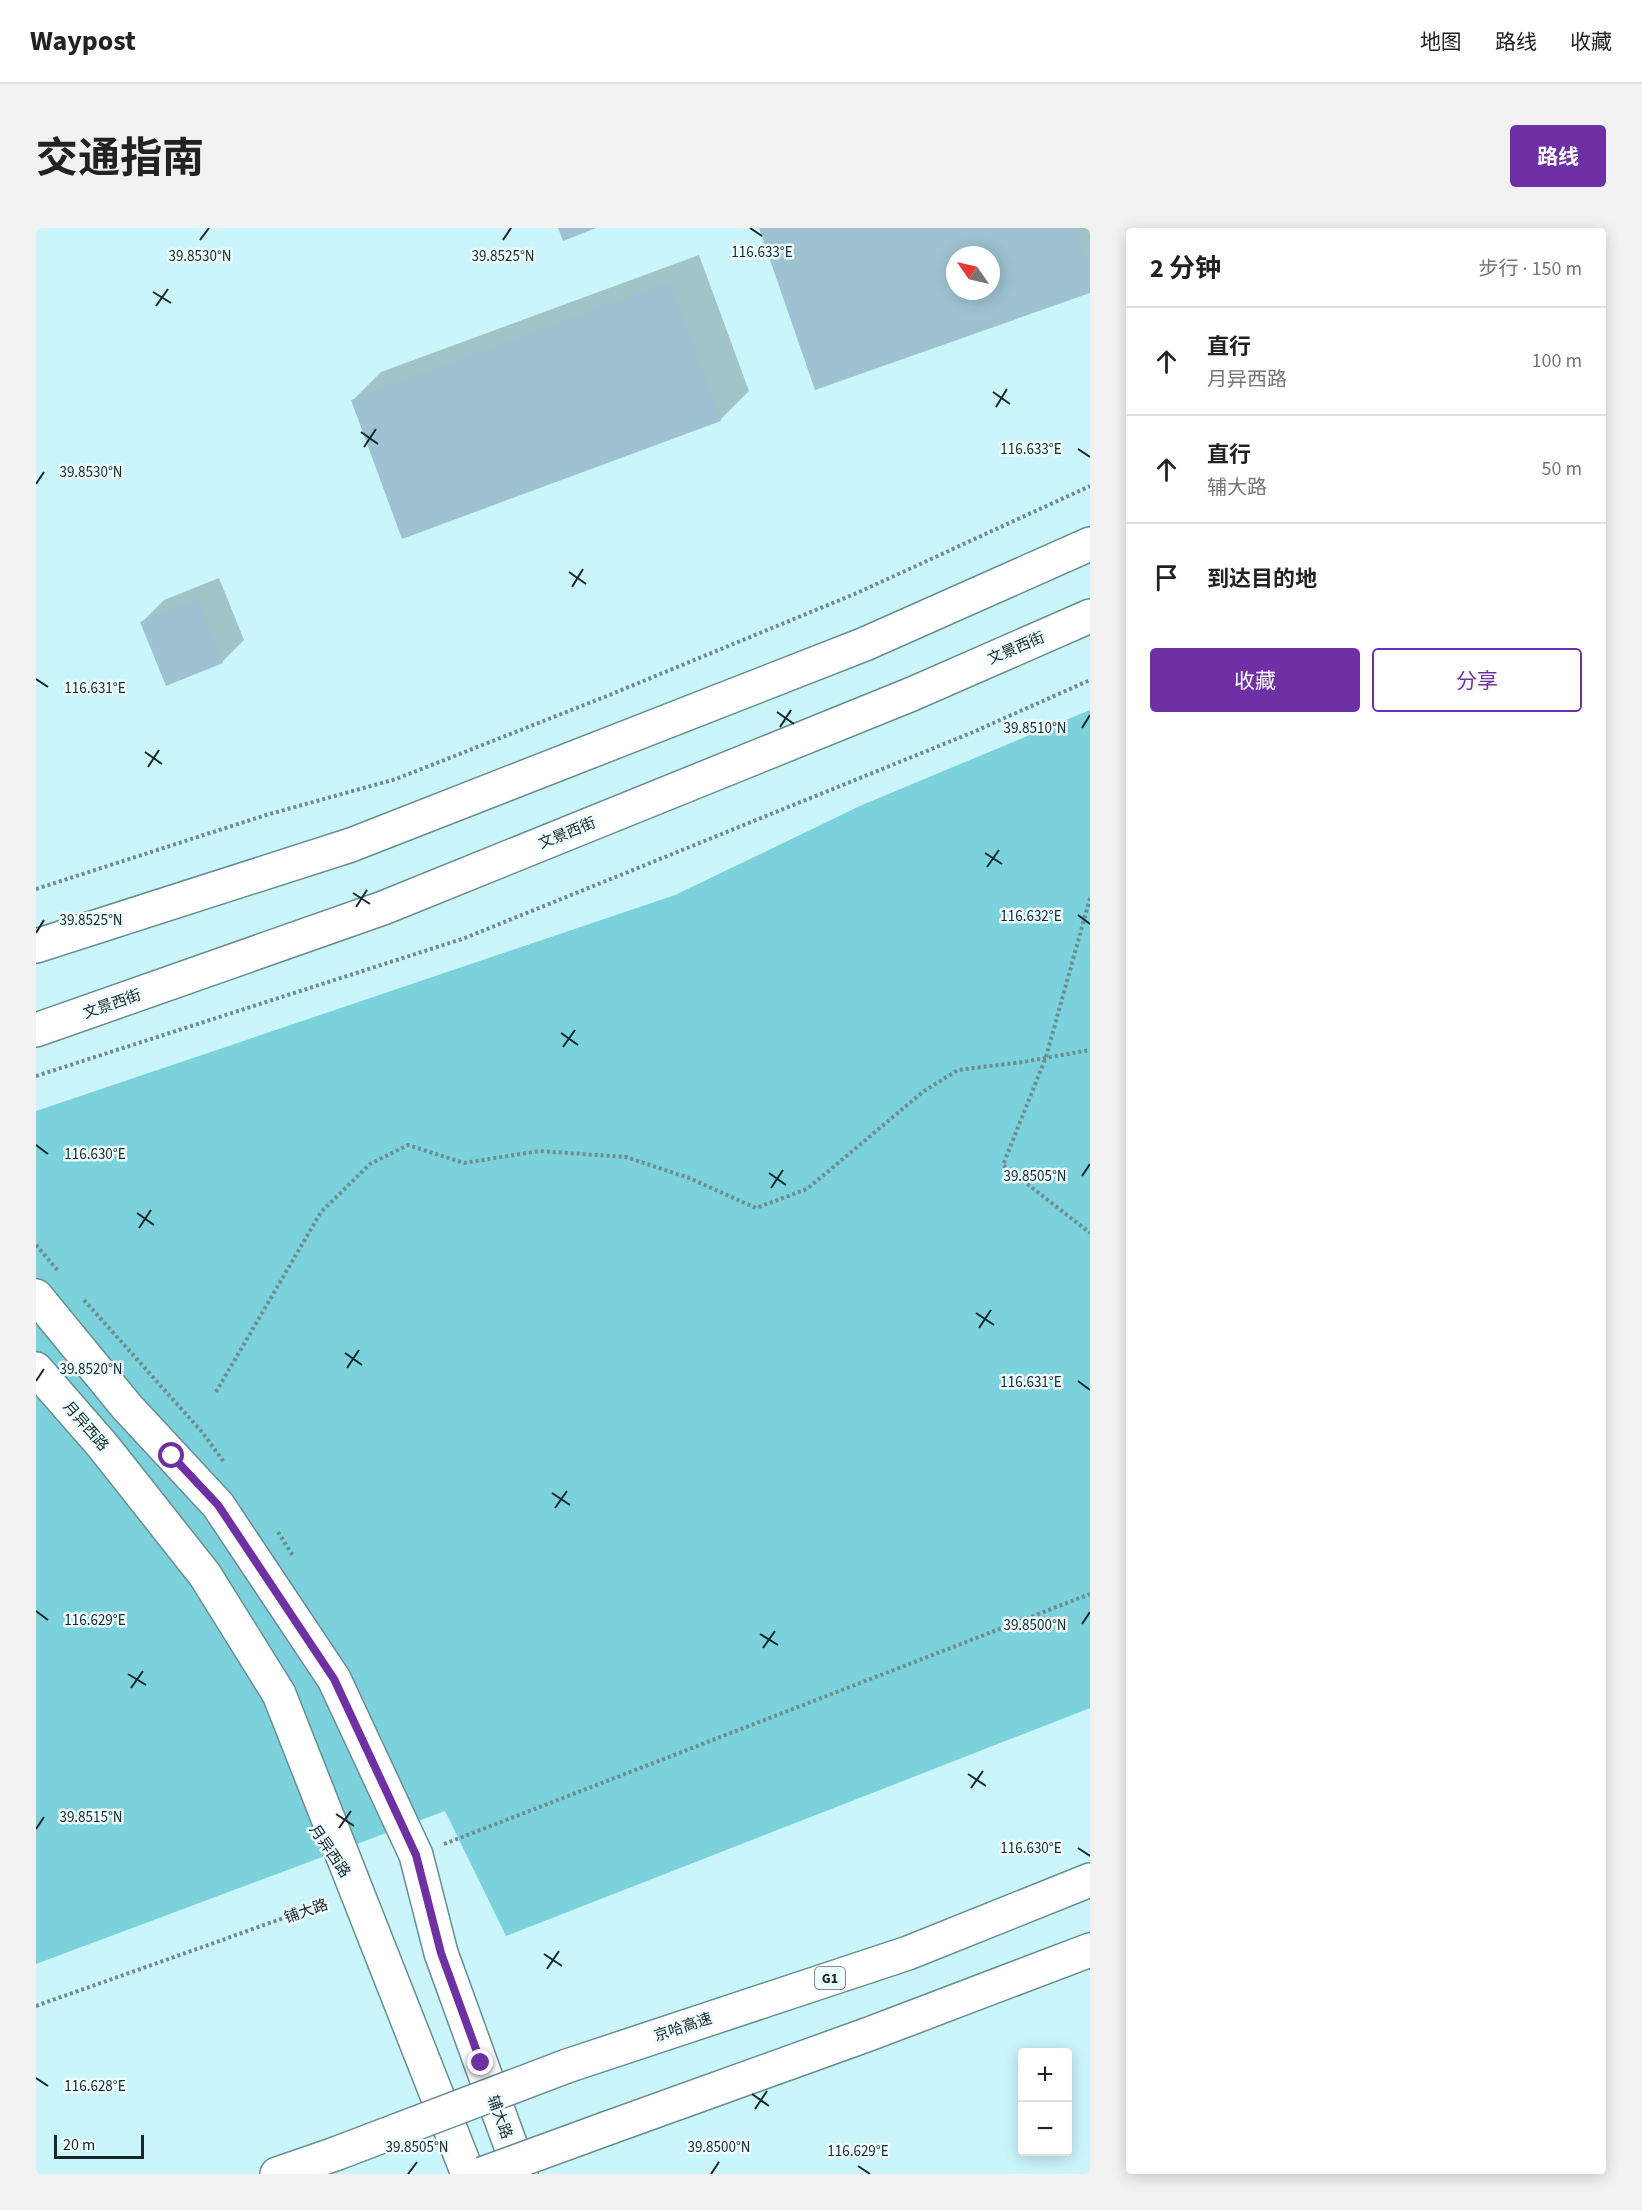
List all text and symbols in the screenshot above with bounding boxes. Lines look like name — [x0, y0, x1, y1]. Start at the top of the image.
text: Waypost — [30, 21, 136, 61]
text: 地图 — [1420, 27, 1462, 57]
text: 路线 — [1495, 27, 1537, 57]
text: 收藏 — [1570, 27, 1612, 57]
button: 路线 — [1510, 125, 1606, 187]
text: 交通指南 — [36, 129, 204, 189]
text: 116.633°E — [731, 242, 793, 263]
text: 39.8530°N — [168, 246, 232, 267]
text: 39.8525°N — [471, 246, 535, 267]
north arrow — [946, 246, 1000, 300]
text: 2 分钟 — [1150, 250, 1221, 287]
text: 步行 · 150 m — [1479, 255, 1582, 283]
text: 直行 — [1207, 331, 1251, 363]
icon: ahead — [1150, 345, 1183, 378]
text: 100 m — [1532, 347, 1582, 375]
text: 月异西路 — [1207, 366, 1287, 394]
text: 116.633°E — [1000, 439, 1062, 460]
text: 直行 — [1207, 439, 1251, 471]
icon: ahead — [1150, 453, 1183, 486]
text: 50 m — [1542, 455, 1582, 483]
text: 39.8530°N — [59, 462, 123, 483]
text: 辅大路 — [1207, 474, 1267, 502]
icon: arrive — [1150, 561, 1183, 594]
text: 到达目的地 — [1207, 563, 1317, 595]
street label: 文景西街 — [984, 627, 1048, 670]
button: 收藏 — [1150, 648, 1360, 712]
button: 分享 — [1372, 648, 1582, 712]
text: 116.631°E — [64, 678, 126, 699]
text: 39.8510°N — [1003, 718, 1067, 739]
street label: 文景西街 — [535, 812, 599, 854]
text: 116.632°E — [1000, 906, 1062, 927]
text: 39.8525°N — [59, 910, 123, 931]
street label: 文景西街 — [80, 985, 144, 1024]
text: 116.630°E — [64, 1144, 126, 1165]
text: 39.8505°N — [1003, 1166, 1067, 1187]
text: 39.8520°N — [59, 1359, 123, 1380]
text: 116.631°E — [1000, 1372, 1062, 1393]
street label: 月异西路 — [58, 1397, 113, 1456]
route start — [158, 1442, 184, 1468]
text: 116.629°E — [64, 1610, 126, 1631]
text: 39.8500°N — [1003, 1615, 1067, 1636]
text: 39.8515°N — [59, 1807, 123, 1828]
street label: 月异西路 — [304, 1821, 355, 1882]
text: 116.630°E — [1000, 1838, 1062, 1859]
street label: 铺大路 — [281, 1894, 331, 1929]
road number: G1 — [815, 1967, 845, 1989]
street label: 京哈高速 — [651, 2008, 715, 2047]
map controls — [1018, 2048, 1072, 2156]
button: + — [1018, 2048, 1072, 2102]
route end — [467, 2049, 493, 2075]
text: 116.628°E — [64, 2076, 126, 2097]
street label: 辅大路 — [482, 2092, 517, 2142]
button: − — [1018, 2102, 1072, 2156]
scale bar — [54, 2132, 144, 2160]
text: 20 m — [63, 2134, 95, 2156]
text: 39.8505°N — [385, 2137, 449, 2158]
text: 39.8500°N — [687, 2137, 751, 2158]
text: 116.629°E — [827, 2141, 889, 2162]

